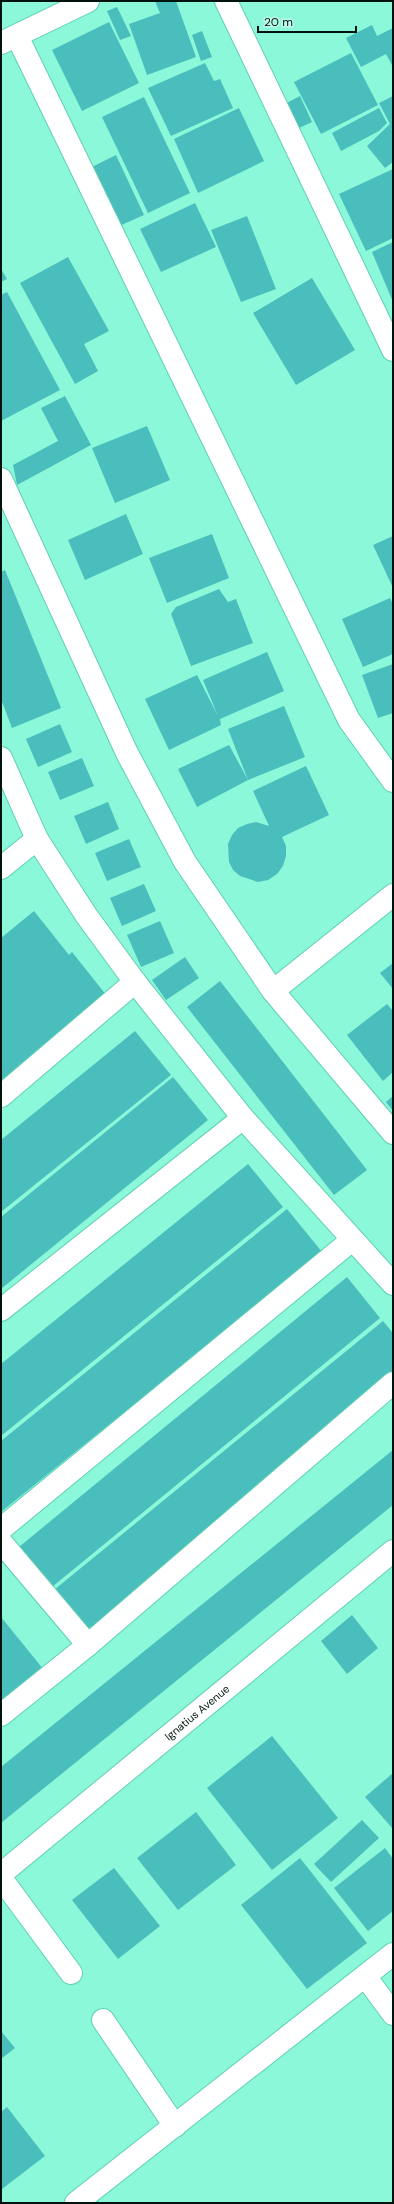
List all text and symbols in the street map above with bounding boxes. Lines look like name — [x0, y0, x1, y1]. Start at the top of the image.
scale bar — [258, 8, 356, 34]
text: 20 m — [264, 14, 293, 30]
street label: Ignatius Avenue — [162, 1682, 232, 1743]

